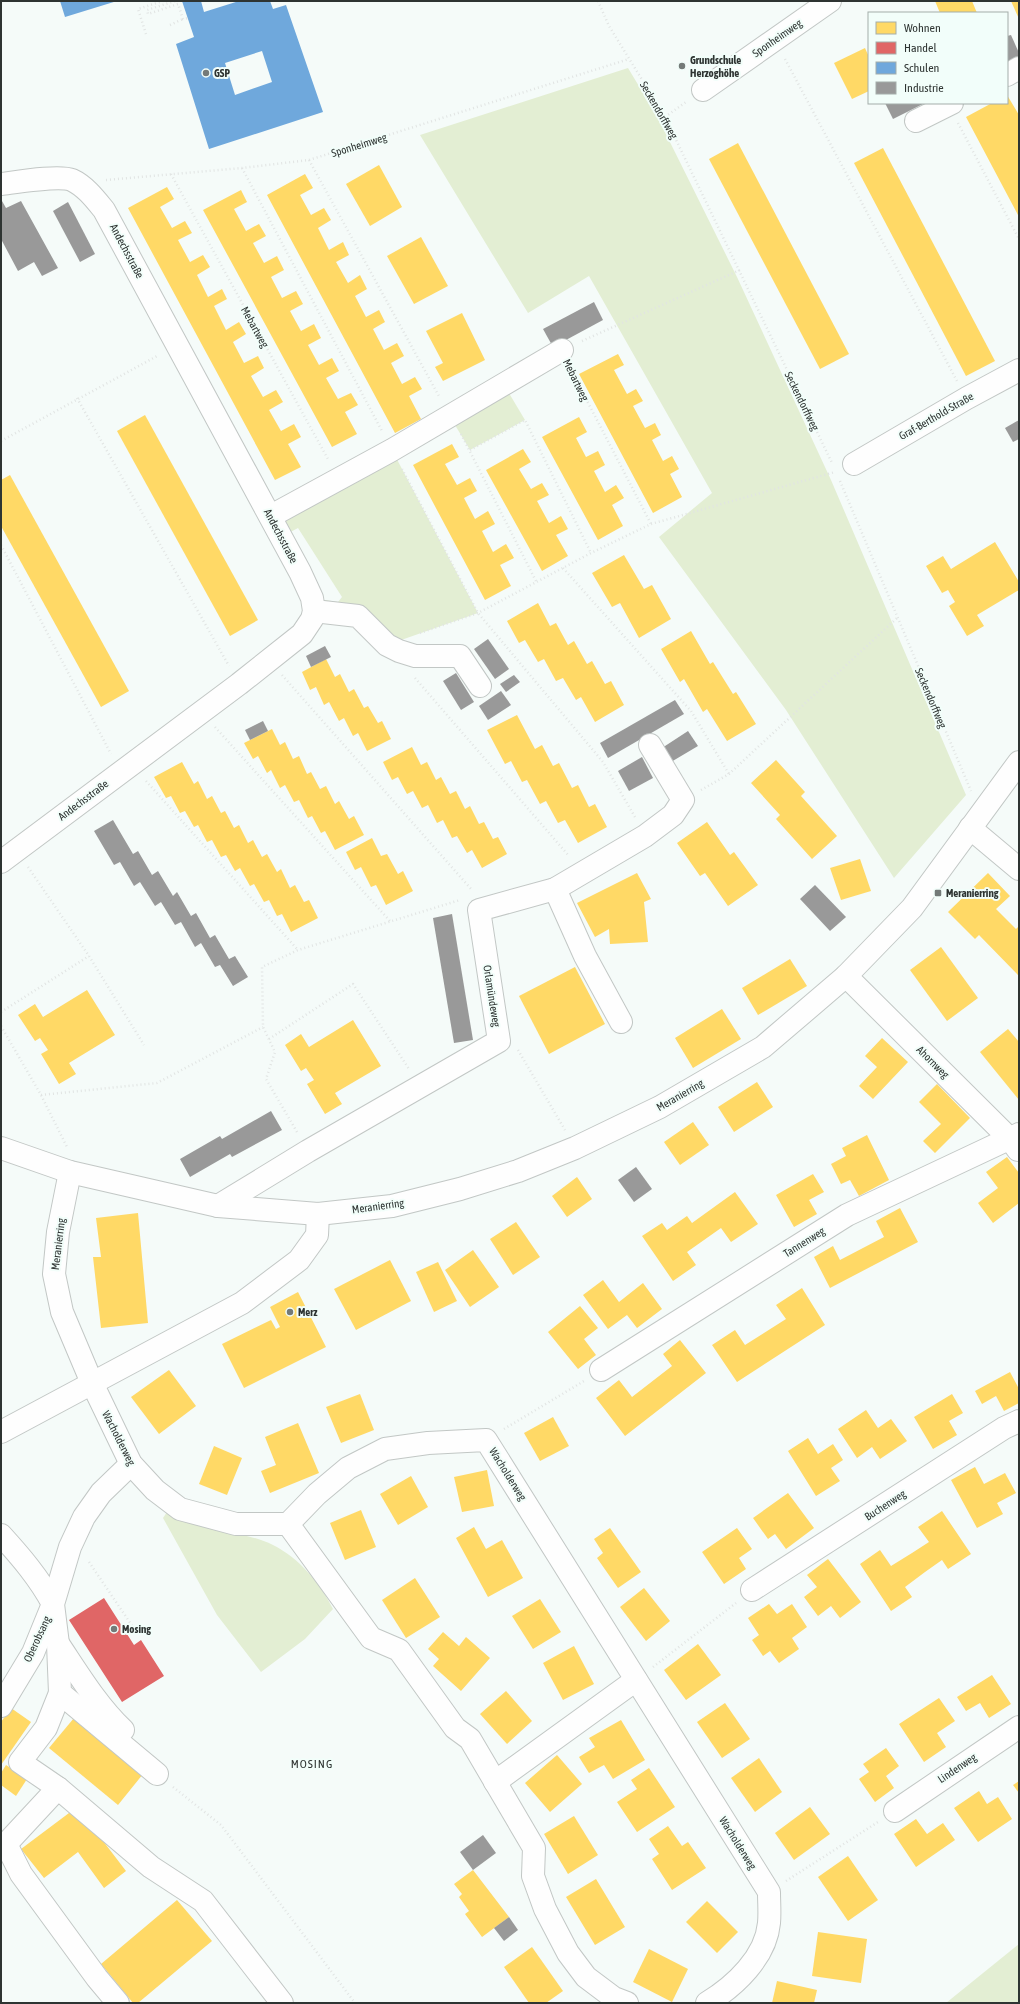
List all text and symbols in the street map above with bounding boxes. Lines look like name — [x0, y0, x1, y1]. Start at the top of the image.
legend — [868, 12, 1008, 104]
street label: Sponheimweg — [750, 17, 804, 59]
text: Wohnen — [904, 21, 941, 35]
text: Handel — [904, 41, 938, 55]
place label: Grundschule Herzoghöhe — [690, 54, 741, 79]
marker: Grundschule Herzoghöhe — [677, 61, 687, 71]
text: Schulen — [904, 61, 939, 75]
place label: GSP — [214, 67, 230, 79]
marker: GSP — [201, 68, 211, 78]
street label: Seckendorffweg — [638, 79, 680, 141]
text: Industrie — [904, 81, 944, 95]
street label: Sponheimweg — [330, 131, 388, 159]
street label: Andechsstraße — [108, 222, 146, 280]
street label: Mebartweg — [239, 304, 271, 350]
street label: Mebartweg — [561, 357, 591, 403]
street label: Seckendorffweg — [783, 369, 822, 433]
street label: Graf-Berthold-Straße — [897, 390, 975, 442]
street label: Andechsstraße — [262, 507, 300, 565]
street label: Seckendorffweg — [913, 666, 949, 730]
street label: Andechsstraße — [56, 777, 110, 823]
place label: Meranierring — [946, 887, 999, 899]
marker: Meranierring — [933, 888, 943, 898]
street label: Orlamündeweg — [481, 964, 503, 1028]
street label: Ahornweg — [914, 1043, 952, 1081]
street label: Meranierring — [654, 1077, 706, 1113]
street label: Meranierring — [351, 1196, 405, 1216]
street label: Meranierring — [49, 1217, 67, 1271]
street label: Tannenweg — [781, 1224, 827, 1259]
place label: Merz — [298, 1306, 318, 1318]
marker: Merz — [285, 1307, 295, 1317]
street label: Wacholderweg — [100, 1409, 138, 1468]
street label: Wacholderweg — [487, 1445, 529, 1503]
street label: Buchenweg — [862, 1487, 908, 1523]
street label: Oberobsang — [21, 1614, 53, 1664]
place label: Mosing — [122, 1623, 151, 1635]
marker: Mosing — [109, 1624, 119, 1634]
street label: Lindenweg — [935, 1751, 979, 1785]
district label: MOSING — [291, 1757, 333, 1771]
street label: Wacholderweg — [717, 1814, 759, 1872]

